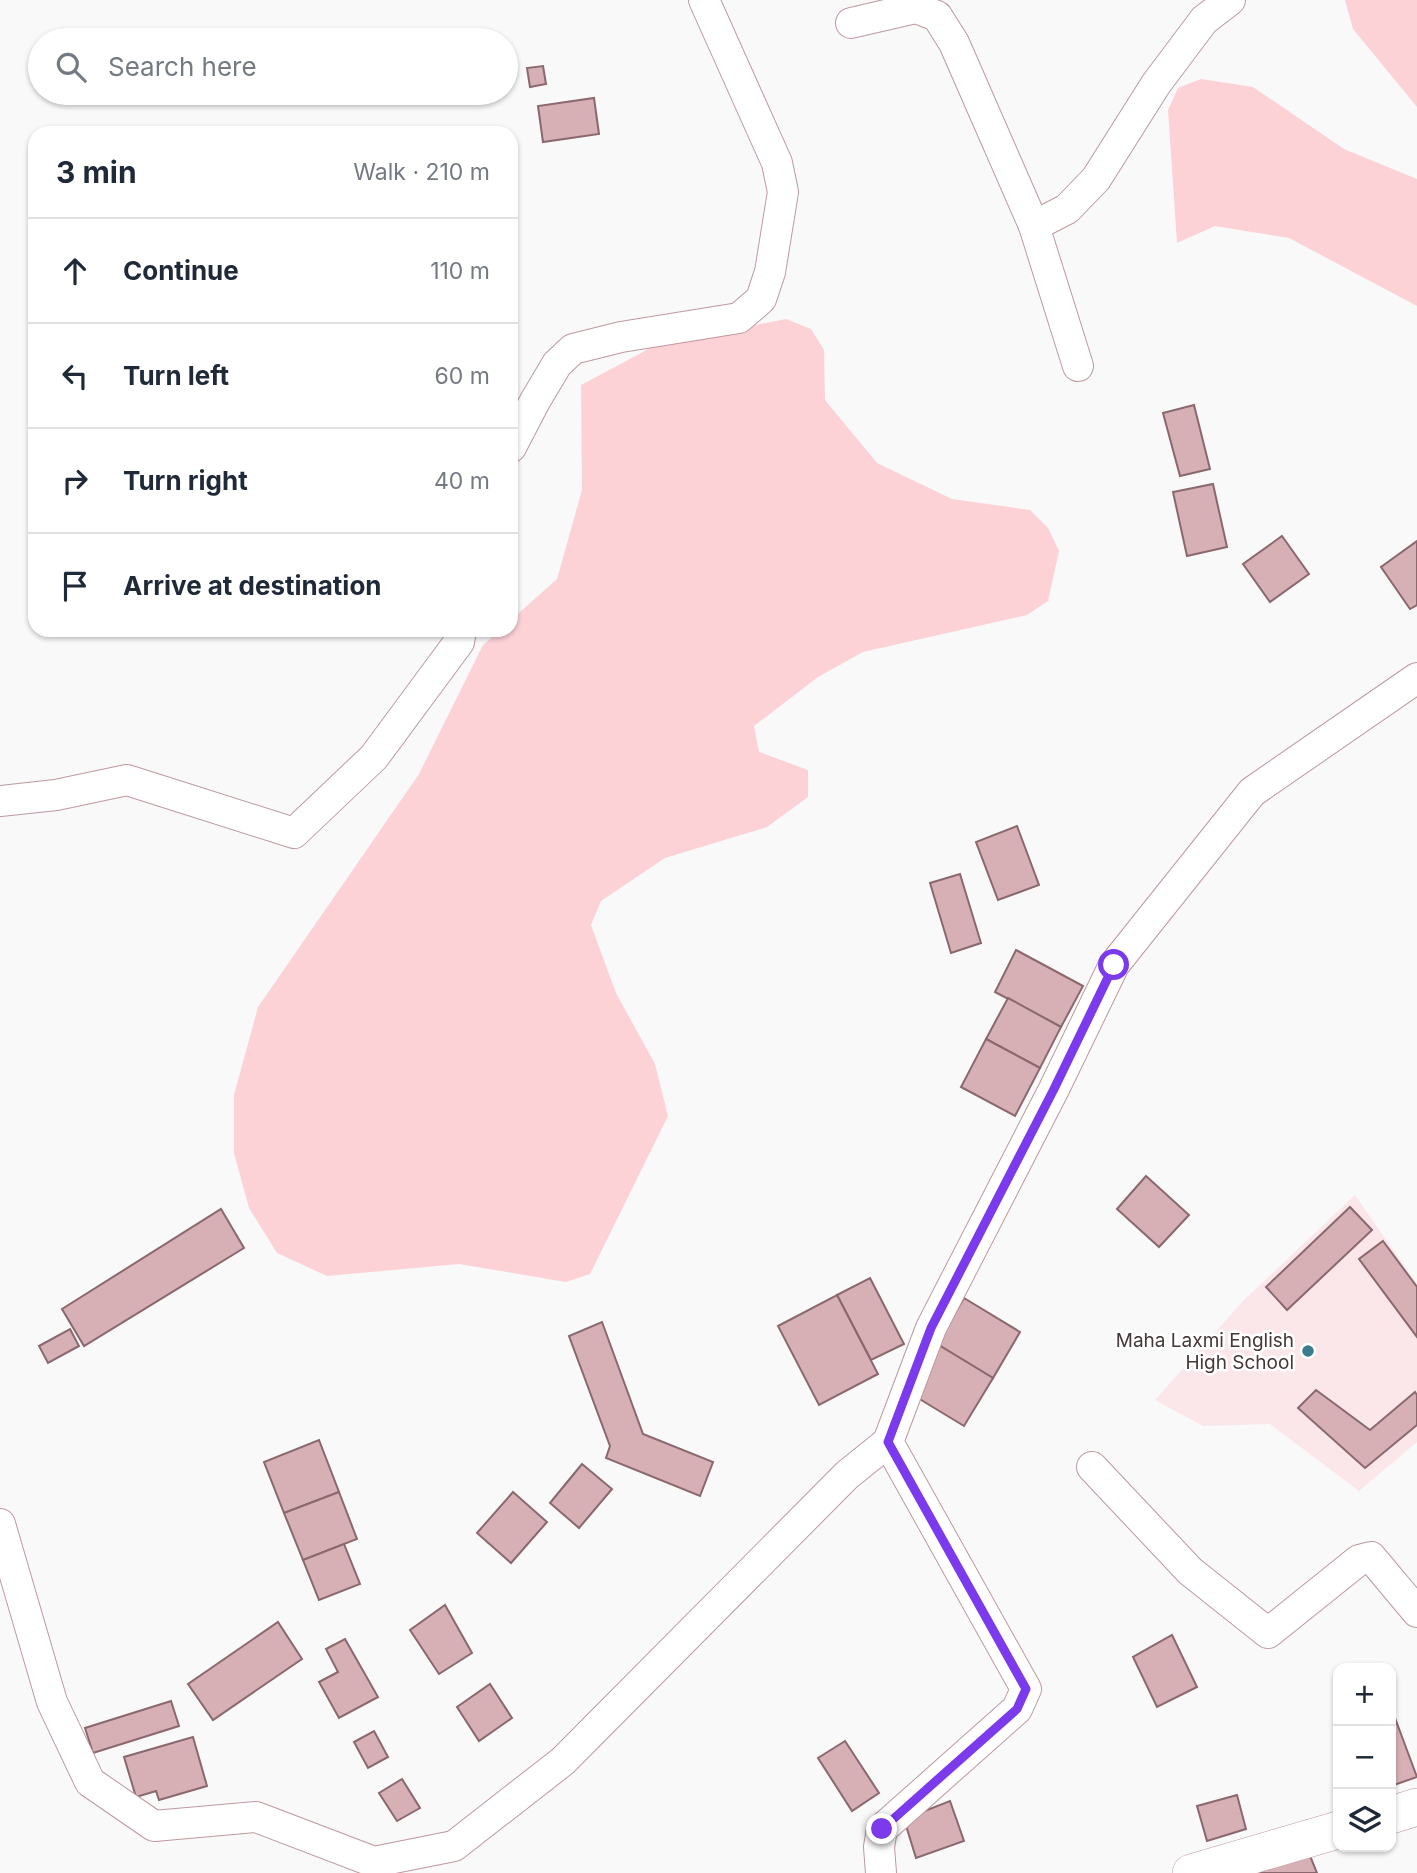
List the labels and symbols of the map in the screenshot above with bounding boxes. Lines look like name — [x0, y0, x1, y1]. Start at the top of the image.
route start — [1098, 949, 1129, 980]
place label: Maha Laxmi English High School — [1116, 1329, 1294, 1374]
marker: Maha Laxmi English High School — [1300, 1343, 1316, 1359]
route end — [866, 1813, 897, 1844]

